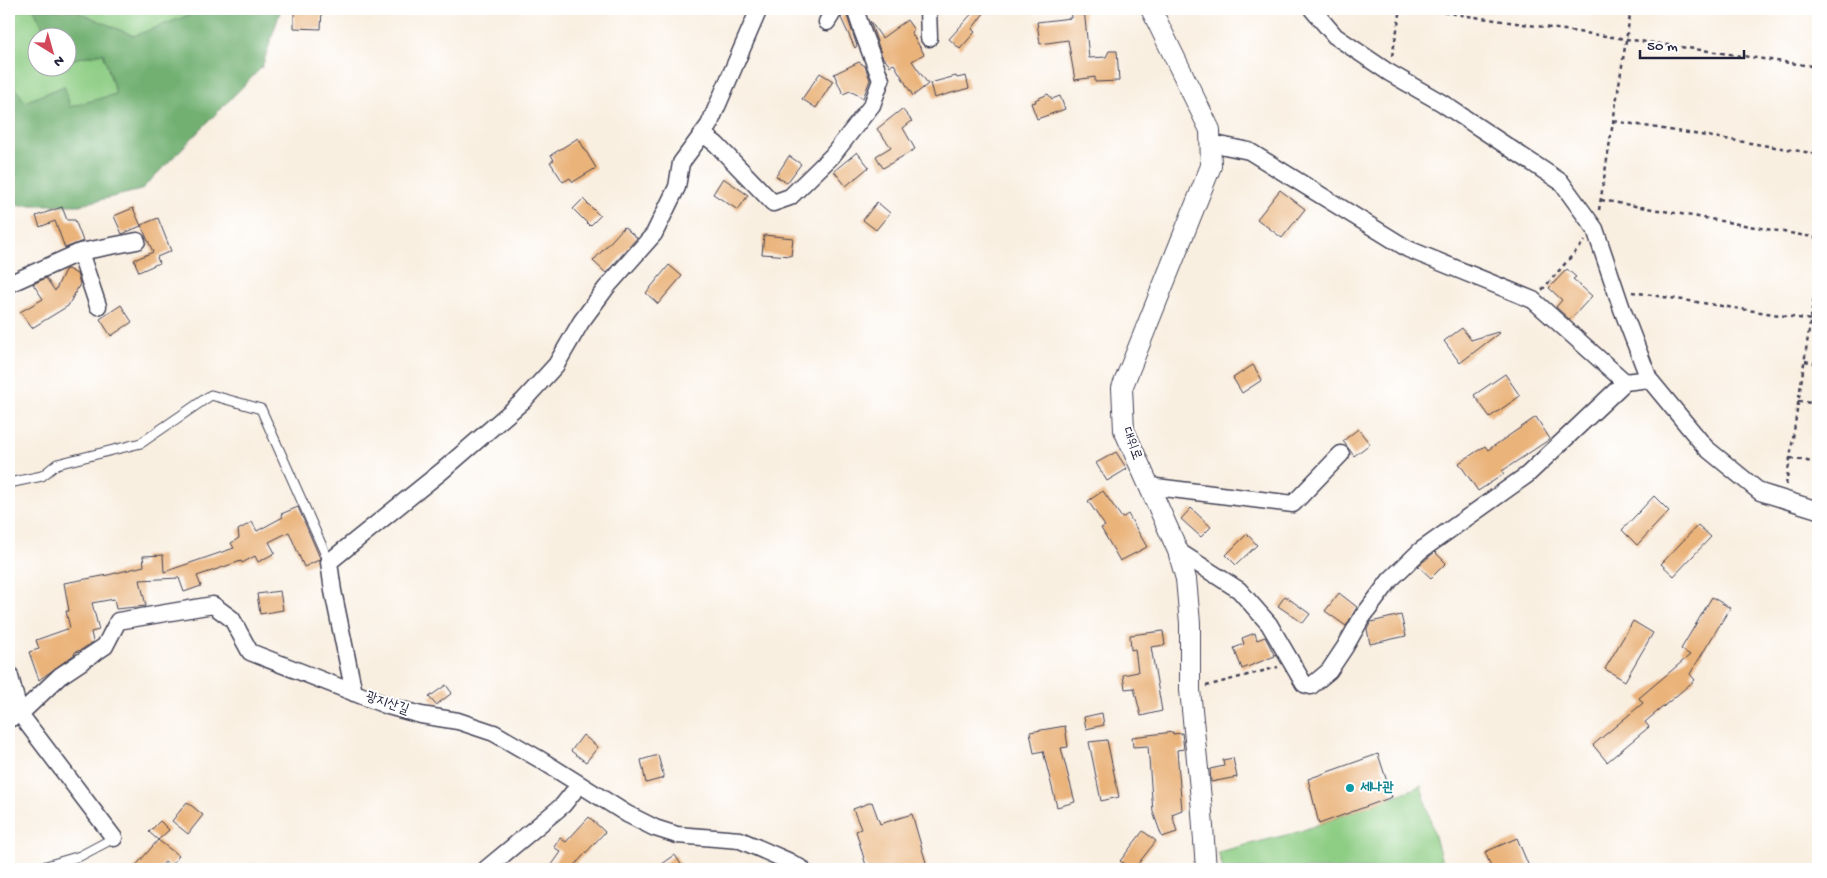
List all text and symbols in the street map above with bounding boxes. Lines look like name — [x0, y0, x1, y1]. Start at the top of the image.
north arrow — [28, 28, 78, 78]
scale bar — [1640, 28, 1743, 60]
text: 50 m — [1647, 38, 1678, 56]
text: N — [50, 51, 67, 70]
street label: 대위로 — [1117, 425, 1145, 463]
street label: 광지산길 — [363, 689, 412, 720]
place label: 세나관 — [1360, 780, 1395, 797]
marker: 세나관 — [1344, 782, 1356, 794]

